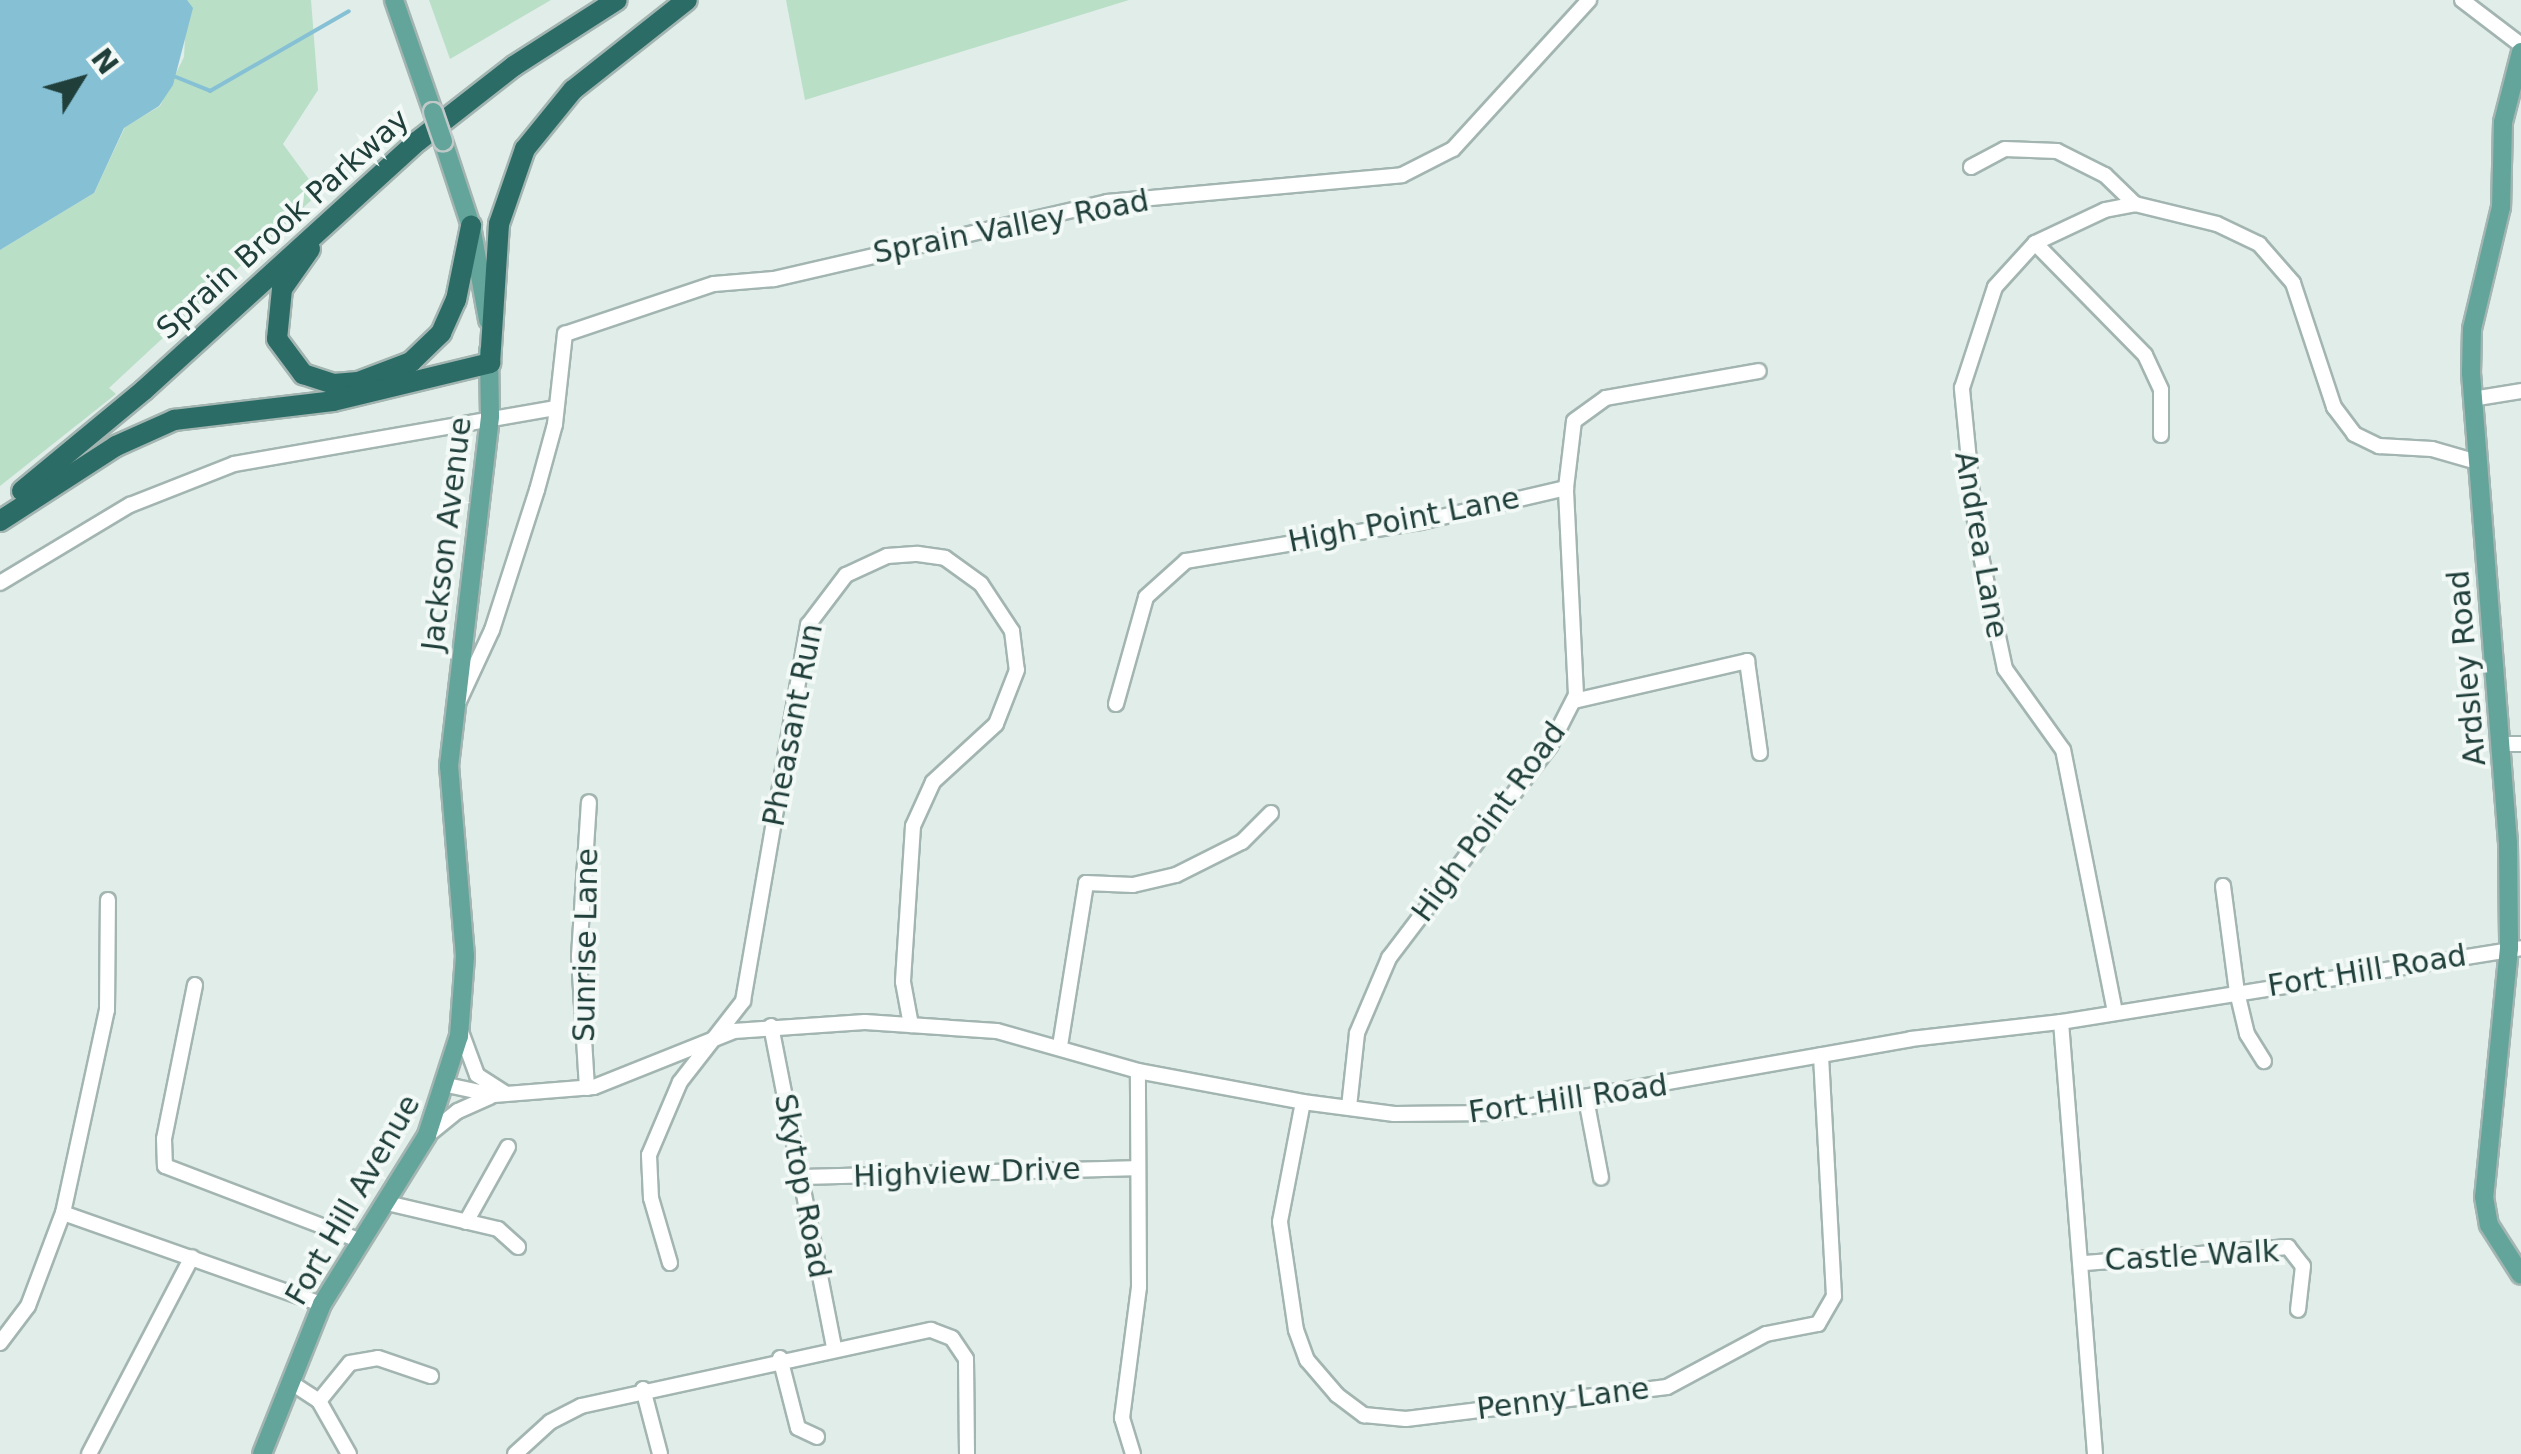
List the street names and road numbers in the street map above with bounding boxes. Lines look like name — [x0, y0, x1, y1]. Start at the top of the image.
street label: Sprain Brook Parkway — [149, 101, 417, 347]
street label: Sprain Valley Road — [870, 183, 1152, 271]
street label: Jackson Avenue — [415, 415, 479, 653]
street label: Andrea Lane — [1947, 449, 2015, 641]
street label: High Point Lane — [1285, 480, 1523, 560]
street label: Ardsley Road — [2441, 569, 2493, 767]
street label: Pheasant Run — [756, 621, 830, 829]
street label: High Point Road — [1405, 715, 1573, 929]
street label: Sunrise Lane — [566, 848, 606, 1042]
street label: Fort Hill Road — [2265, 938, 2469, 1004]
street label: Fort Hill Road — [1466, 1067, 1670, 1131]
street label: Fort Hill Avenue — [278, 1088, 428, 1312]
street label: Skytop Road — [766, 1091, 838, 1281]
street label: Highview Drive — [853, 1151, 1081, 1195]
street label: Castle Walk — [2104, 1233, 2280, 1279]
street label: Penny Lane — [1475, 1371, 1651, 1427]

